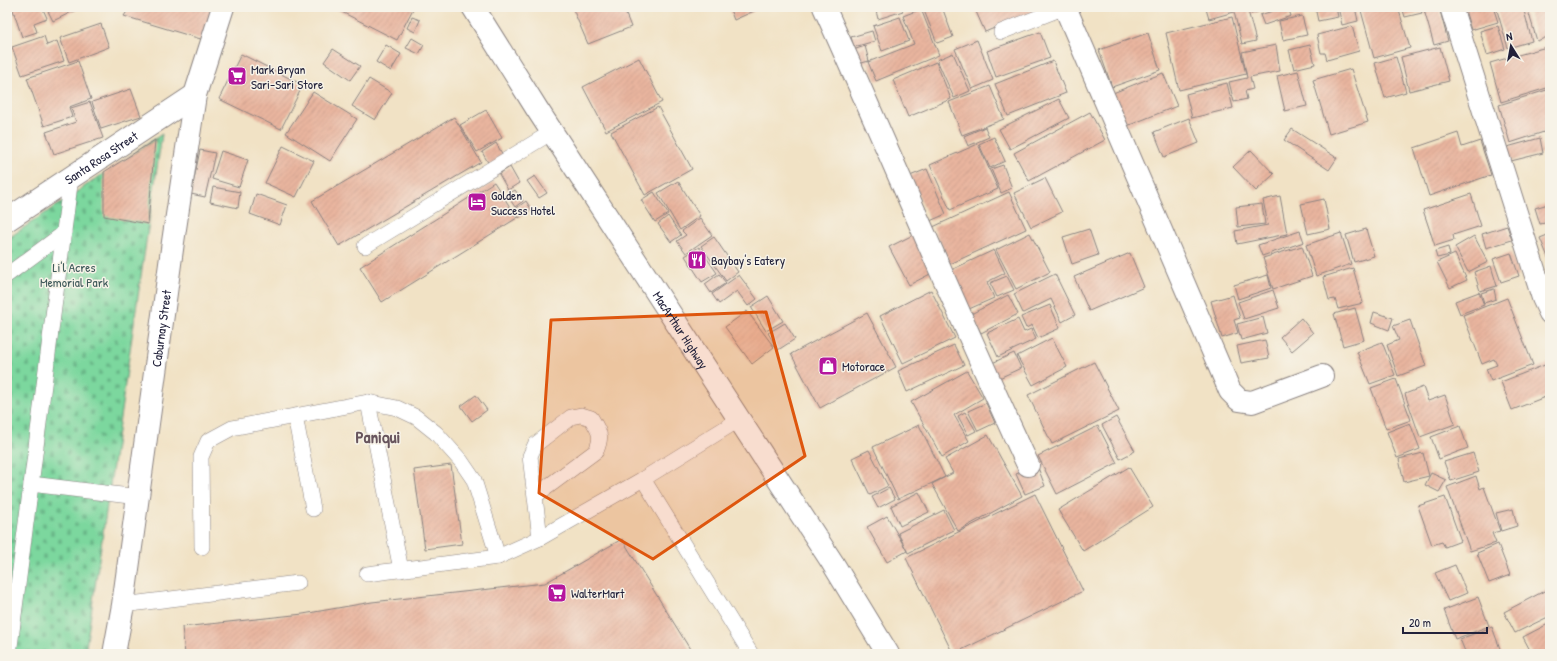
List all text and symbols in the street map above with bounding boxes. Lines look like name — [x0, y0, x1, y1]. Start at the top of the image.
north arrow — [1491, 26, 1531, 66]
text: N — [1505, 29, 1513, 44]
place label: Mark Bryan Sari-Sari Store — [251, 60, 323, 93]
supermarket icon: Mark Bryan Sari-Sari Store — [226, 65, 248, 87]
street label: Santa Rosa Street — [61, 126, 142, 188]
place label: Golden Success Hotel — [491, 186, 555, 219]
hotel icon: Golden Success Hotel — [466, 191, 488, 213]
restaurant icon: Baybay's Eatery — [686, 249, 708, 271]
place label: Baybay's Eatery — [711, 251, 786, 269]
park label: Li'l Acres Memorial Park — [40, 258, 109, 291]
street label: Caburnay Street — [147, 288, 175, 368]
street label: MacArthur Highway — [649, 288, 713, 373]
shop icon: Motorace — [817, 355, 839, 377]
place label: Motorace — [842, 357, 885, 375]
district label: Paniqui — [356, 425, 400, 449]
supermarket icon: WalterMart — [546, 582, 568, 604]
place label: WalterMart — [571, 584, 625, 602]
scale bar — [1403, 609, 1487, 635]
text: 20 m — [1409, 614, 1431, 631]

